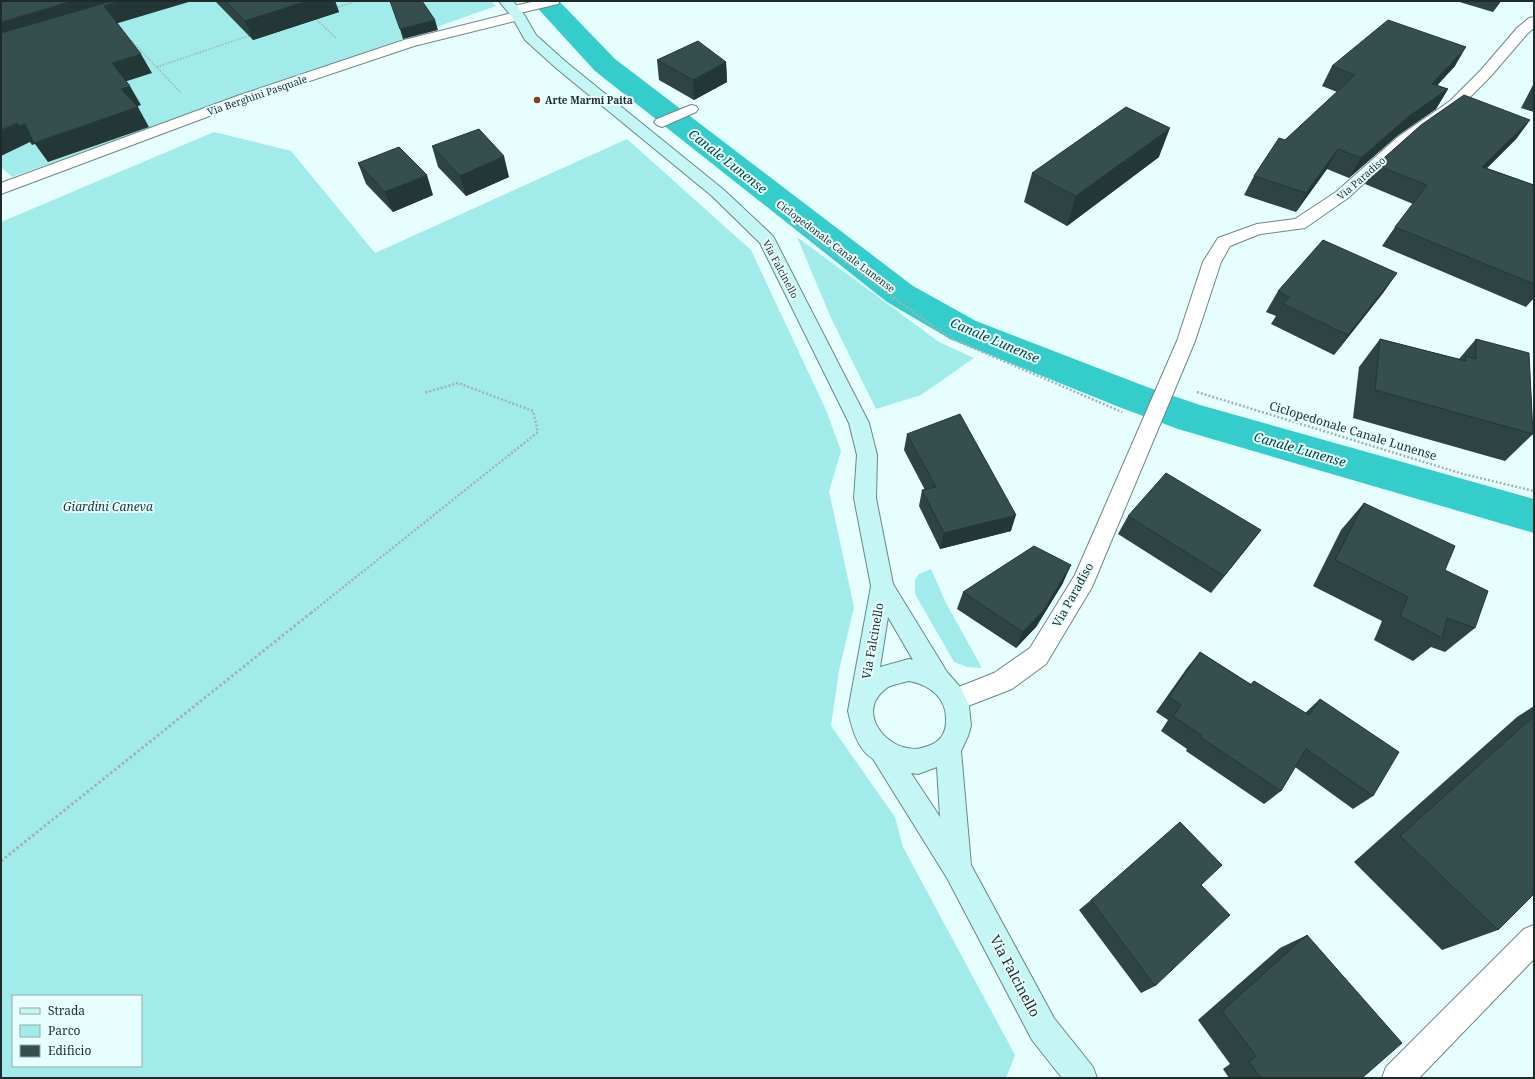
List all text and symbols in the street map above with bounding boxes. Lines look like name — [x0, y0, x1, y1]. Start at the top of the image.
street label: Via Berghini Pasquale — [205, 71, 309, 119]
place label: Arte Marmi Paita — [545, 93, 633, 107]
marker: Arte Marmi Paita — [532, 95, 542, 105]
water label: Canale Lunense — [685, 125, 771, 198]
street label: Via Paradiso — [1334, 153, 1388, 203]
street label: Ciclopedonale Canale Lunense — [774, 197, 898, 295]
street label: Via Falcinello — [760, 237, 802, 301]
water label: Canale Lunense — [948, 313, 1043, 367]
street label: Ciclopedonale Canale Lunense — [1268, 399, 1438, 463]
water label: Canale Lunense — [1252, 428, 1348, 470]
park label: Giardini Caneva — [63, 498, 153, 515]
street label: Via Paradiso — [1048, 559, 1097, 630]
street label: Via Falcinello — [857, 601, 888, 680]
street label: Via Falcinello — [986, 932, 1045, 1020]
legend — [12, 995, 142, 1067]
text: Strada — [48, 1002, 85, 1019]
text: Parco — [48, 1022, 81, 1039]
text: Edificio — [48, 1042, 91, 1059]

